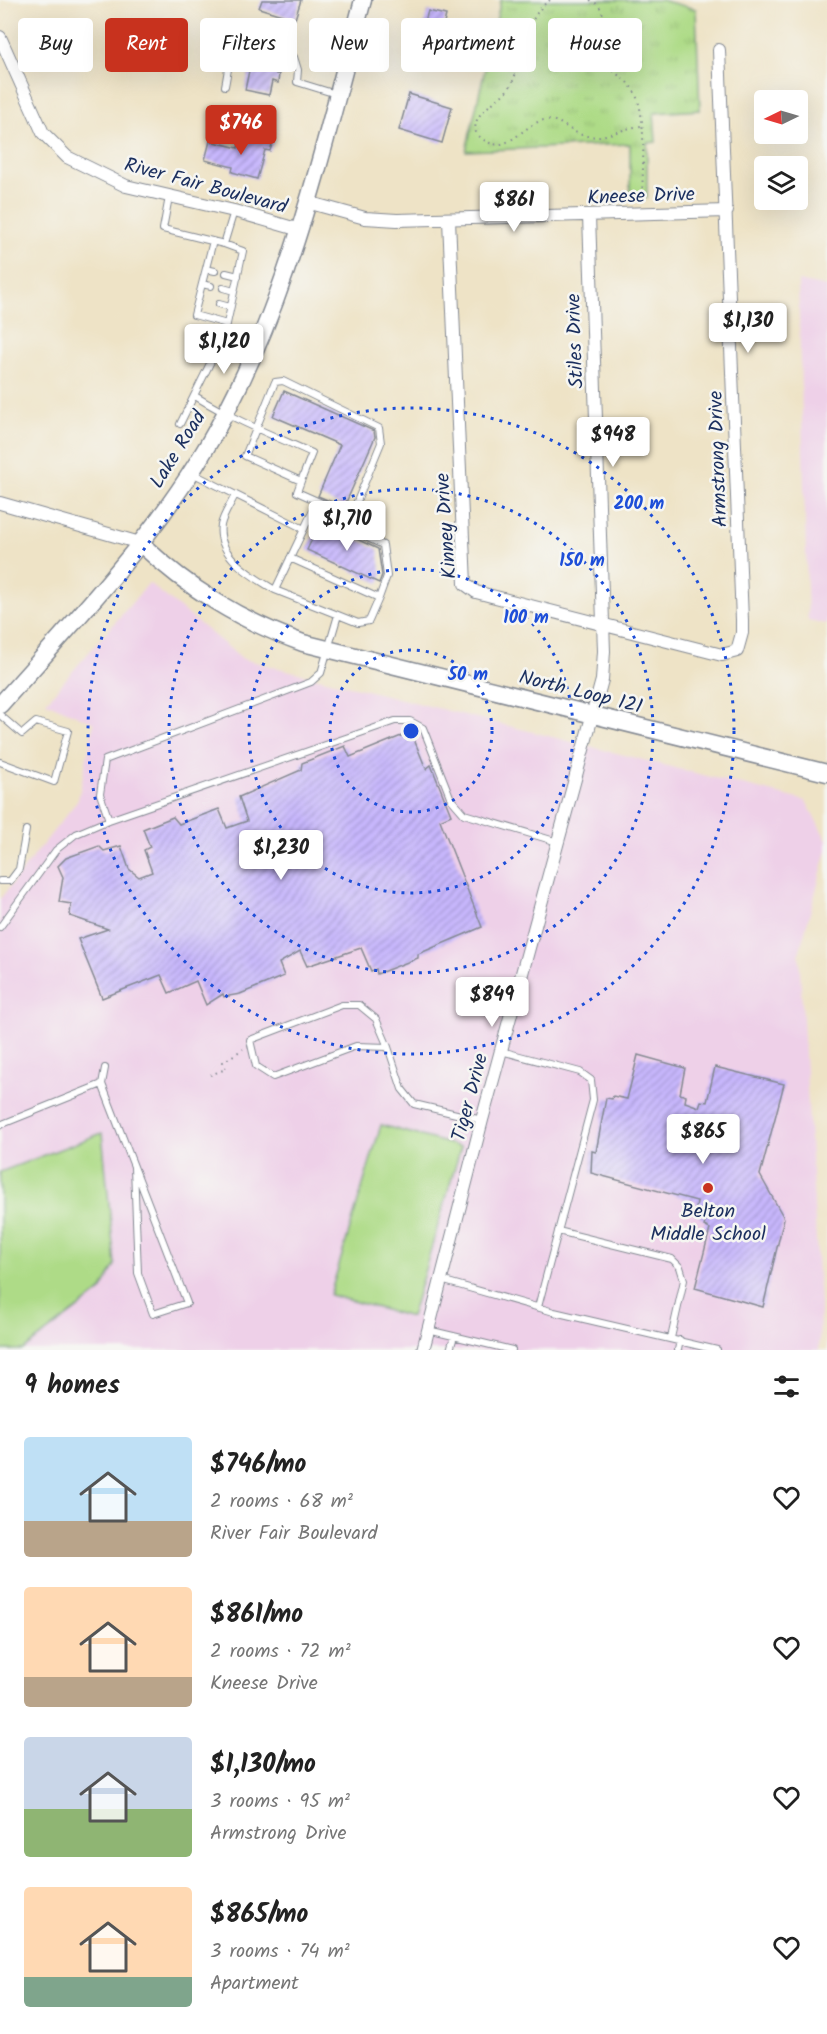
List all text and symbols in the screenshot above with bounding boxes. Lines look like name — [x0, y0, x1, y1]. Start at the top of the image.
chip: Buy — [18, 18, 93, 72]
chip: Rent — [105, 18, 188, 72]
chip: Filters — [200, 18, 297, 72]
chip: New — [309, 18, 389, 72]
chip: Apartment — [401, 18, 536, 72]
chip: House — [548, 18, 642, 72]
north arrow — [754, 90, 808, 144]
map controls — [754, 90, 808, 210]
pin: $746 — [205, 105, 277, 156]
text: $746 — [219, 108, 263, 140]
street label: River Fair Boulevard — [120, 150, 292, 224]
button: layers — [754, 156, 808, 210]
street label: Kneese Drive — [587, 179, 695, 215]
pin: $861 — [478, 182, 550, 233]
text: $861 — [494, 185, 534, 217]
street label: Stiles Drive — [558, 293, 594, 389]
pin: $1,130 — [699, 303, 797, 354]
text: $1,130 — [723, 306, 773, 338]
pin: $1,120 — [175, 324, 273, 375]
text: $1,120 — [198, 327, 250, 359]
street label: Armstrong Drive — [701, 390, 737, 528]
street label: Lake Road — [142, 404, 216, 495]
pin: $948 — [577, 417, 649, 468]
text: $948 — [591, 420, 635, 452]
street label: Kinney Drive — [427, 472, 467, 580]
text: 200 m — [614, 490, 665, 519]
pin: $1,710 — [298, 501, 396, 552]
text: $1,710 — [323, 504, 371, 536]
text: 150 m — [559, 547, 605, 576]
text: 100 m — [503, 604, 549, 633]
text: 50 m — [447, 661, 488, 690]
street label: North Loop 121 — [515, 662, 646, 724]
centre of rings — [401, 721, 421, 741]
pin: $1,230 — [232, 830, 330, 881]
text: $1,230 — [253, 833, 309, 865]
pin: $849 — [456, 977, 528, 1028]
text: $849 — [470, 980, 514, 1012]
street label: Tiger Drive — [444, 1050, 498, 1145]
pin: $865 — [667, 1114, 739, 1165]
text: $865 — [681, 1117, 725, 1149]
marker: Belton Middle School — [701, 1181, 715, 1195]
place label: Belton Middle School — [650, 1196, 766, 1251]
text: 9 homes — [24, 1365, 120, 1407]
icon: filters — [770, 1370, 803, 1403]
text: $746/mo — [210, 1444, 306, 1486]
icon: home — [72, 1461, 144, 1533]
icon: heart — [770, 1481, 803, 1514]
text: 2 rooms · 68 m² — [210, 1486, 353, 1518]
text: River Fair Boulevard — [210, 1518, 378, 1550]
text: $861/mo — [210, 1594, 303, 1636]
icon: home — [72, 1611, 144, 1683]
icon: heart — [770, 1631, 803, 1664]
text: 2 rooms · 72 m² — [210, 1636, 351, 1668]
text: Kneese Drive — [210, 1668, 318, 1700]
text: $1,130/mo — [210, 1744, 316, 1786]
icon: home — [72, 1761, 144, 1833]
icon: heart — [770, 1781, 803, 1814]
text: 3 rooms · 95 m² — [210, 1786, 350, 1818]
text: Armstrong Drive — [210, 1818, 347, 1850]
text: $865/mo — [210, 1894, 308, 1936]
icon: home — [72, 1911, 144, 1983]
icon: heart — [770, 1931, 803, 1964]
text: 3 rooms · 74 m² — [210, 1936, 350, 1968]
text: Apartment — [210, 1968, 299, 2000]

